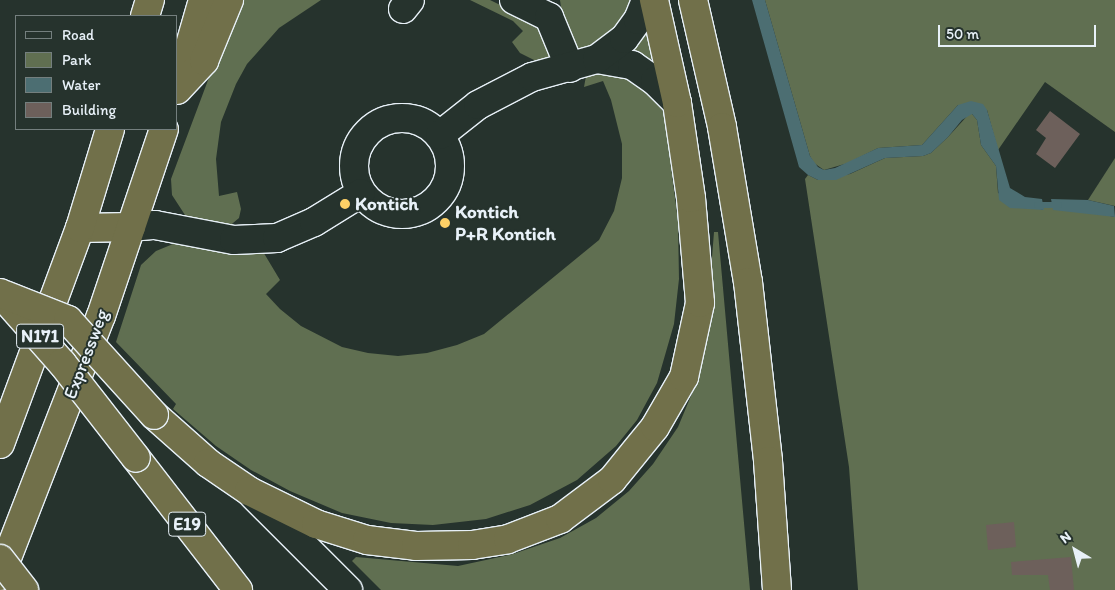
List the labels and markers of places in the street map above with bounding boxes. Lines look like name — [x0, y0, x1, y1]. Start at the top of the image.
place label: Kontich — [355, 193, 419, 215]
marker: Kontich — [339, 198, 351, 210]
place label: Kontich P+R Kontich — [455, 201, 556, 245]
marker: Kontich P+R Kontich — [439, 217, 451, 229]

